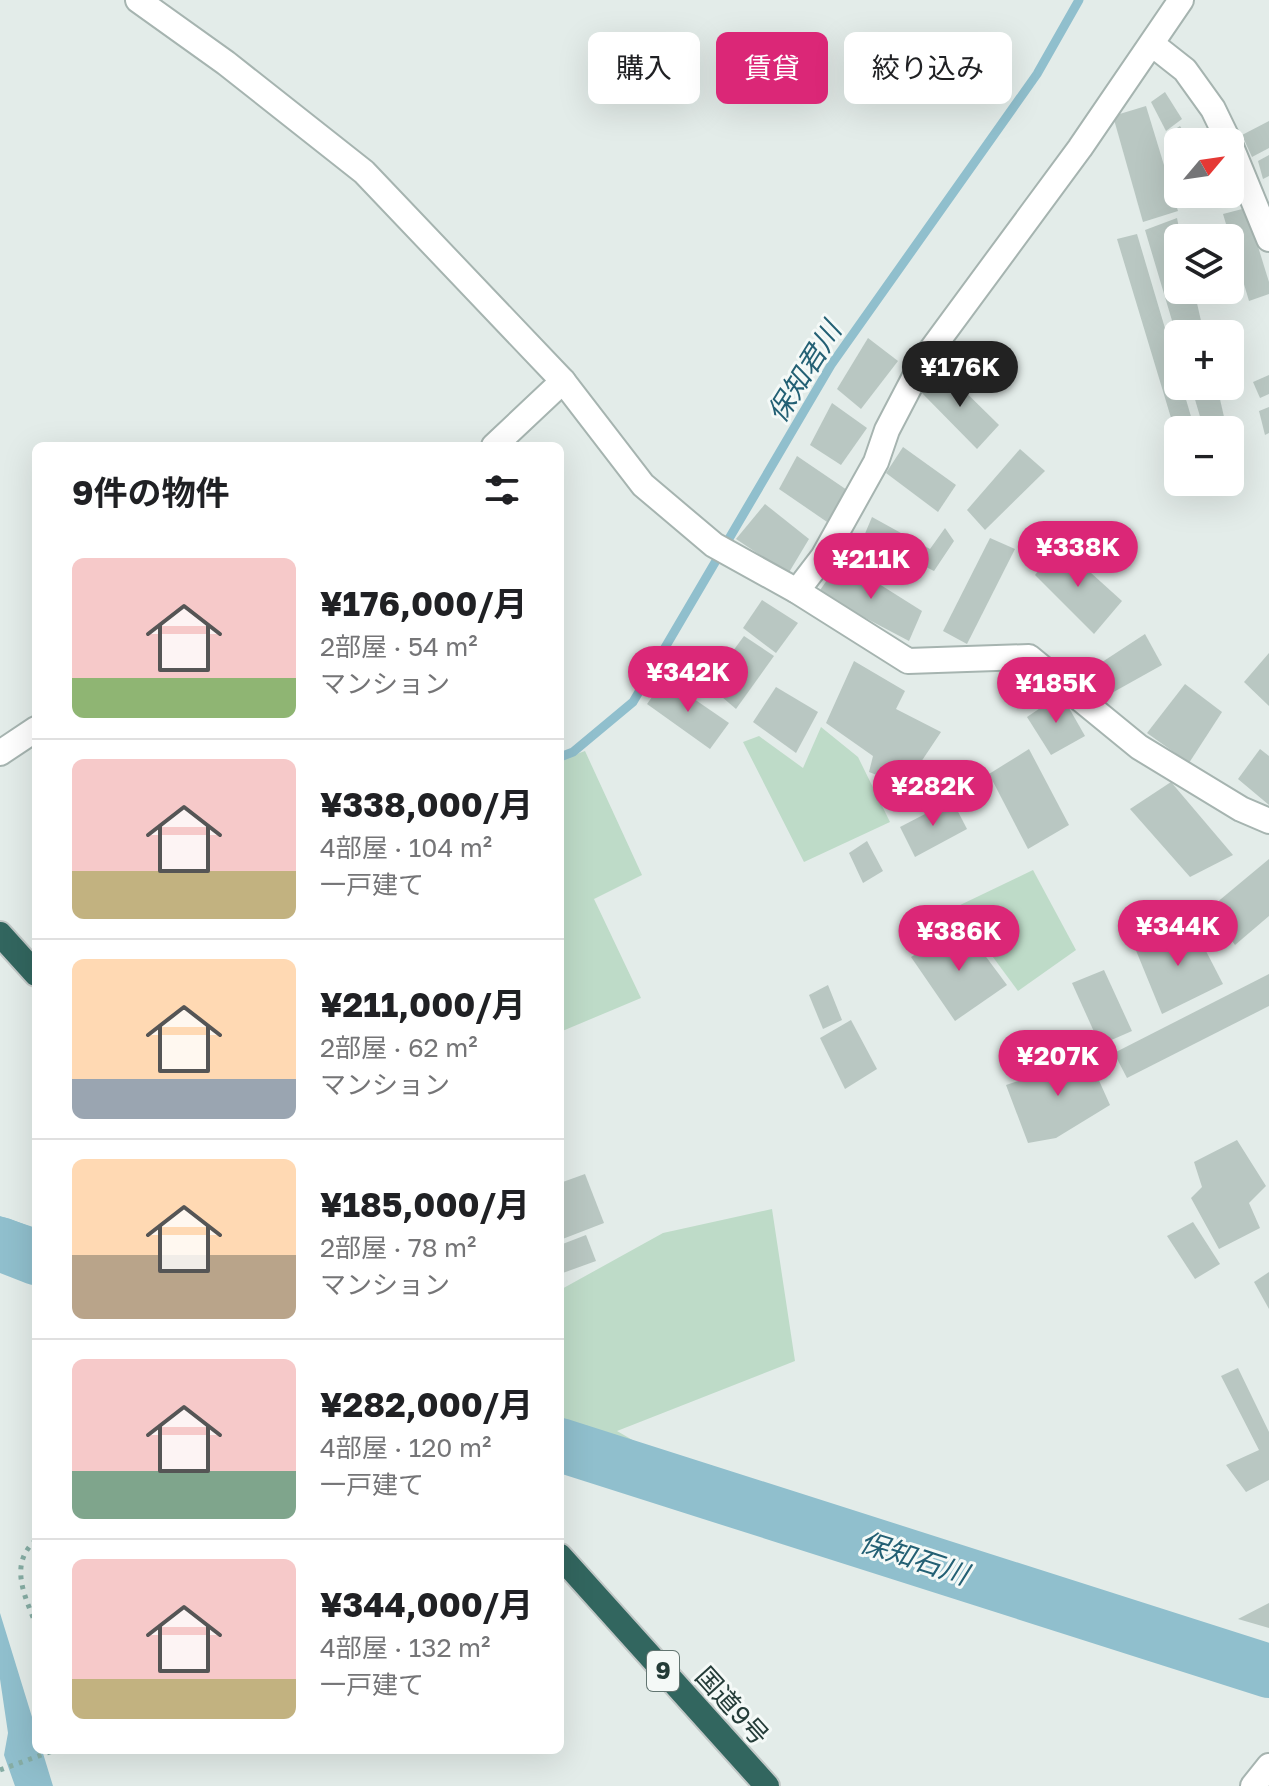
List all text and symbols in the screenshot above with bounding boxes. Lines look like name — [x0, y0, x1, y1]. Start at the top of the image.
chip: 購入 — [588, 32, 700, 104]
chip: 賃貸 — [716, 32, 828, 104]
chip: 絞り込み — [844, 32, 1012, 104]
north arrow — [1164, 128, 1244, 208]
map controls — [1164, 128, 1244, 496]
button: layers — [1164, 224, 1244, 304]
water label: 保知君川 — [760, 313, 849, 428]
button: + — [1164, 320, 1244, 400]
pin: ¥176K — [904, 341, 1016, 409]
text: ¥176K — [920, 351, 1000, 382]
button: − — [1164, 416, 1244, 496]
icon: filters — [480, 468, 524, 512]
text: 9件の物件 — [72, 472, 230, 512]
pin: ¥338K — [1022, 521, 1134, 589]
text: ¥338K — [1036, 531, 1120, 562]
pin: ¥211K — [815, 533, 927, 601]
text: ¥211K — [832, 543, 910, 574]
text: ¥176,000/月 — [320, 583, 528, 623]
icon: home — [136, 590, 232, 686]
text: 2部屋 · 54 m² — [320, 631, 478, 662]
pin: ¥342K — [632, 646, 744, 714]
text: ¥342K — [646, 656, 730, 687]
pin: ¥185K — [1000, 657, 1112, 725]
text: ¥185K — [1015, 667, 1097, 698]
text: マンション — [320, 668, 450, 699]
pin: ¥282K — [877, 760, 989, 828]
text: ¥282K — [891, 770, 975, 801]
text: ¥338,000/月 — [320, 784, 533, 824]
icon: home — [136, 791, 232, 887]
text: 4部屋 · 104 m² — [320, 832, 492, 863]
text: 一戸建て — [320, 869, 424, 900]
pin: ¥344K — [1122, 900, 1234, 968]
pin: ¥386K — [903, 905, 1015, 973]
text: ¥344K — [1136, 910, 1220, 941]
text: ¥386K — [916, 915, 1002, 946]
text: ¥211,000/月 — [320, 984, 526, 1024]
icon: home — [136, 991, 232, 1087]
pin: ¥207K — [1002, 1030, 1114, 1098]
text: 2部屋 · 62 m² — [320, 1032, 478, 1063]
text: ¥207K — [1017, 1040, 1099, 1071]
text: マンション — [320, 1069, 450, 1100]
text: ¥185,000/月 — [320, 1184, 530, 1224]
icon: home — [136, 1191, 232, 1287]
text: 2部屋 · 78 m² — [320, 1232, 476, 1263]
text: マンション — [320, 1269, 450, 1300]
text: ¥282,000/月 — [320, 1384, 533, 1424]
icon: home — [136, 1391, 232, 1487]
text: 4部屋 · 120 m² — [320, 1432, 491, 1463]
text: 一戸建て — [320, 1469, 424, 1500]
water label: 保知石川 — [856, 1525, 975, 1591]
text: ¥344,000/月 — [320, 1584, 533, 1624]
icon: home — [136, 1591, 232, 1687]
text: 4部屋 · 132 m² — [320, 1632, 490, 1663]
road number: 9 — [647, 1651, 679, 1691]
street label: 国道9号 — [689, 1660, 775, 1751]
text: 一戸建て — [320, 1669, 424, 1700]

